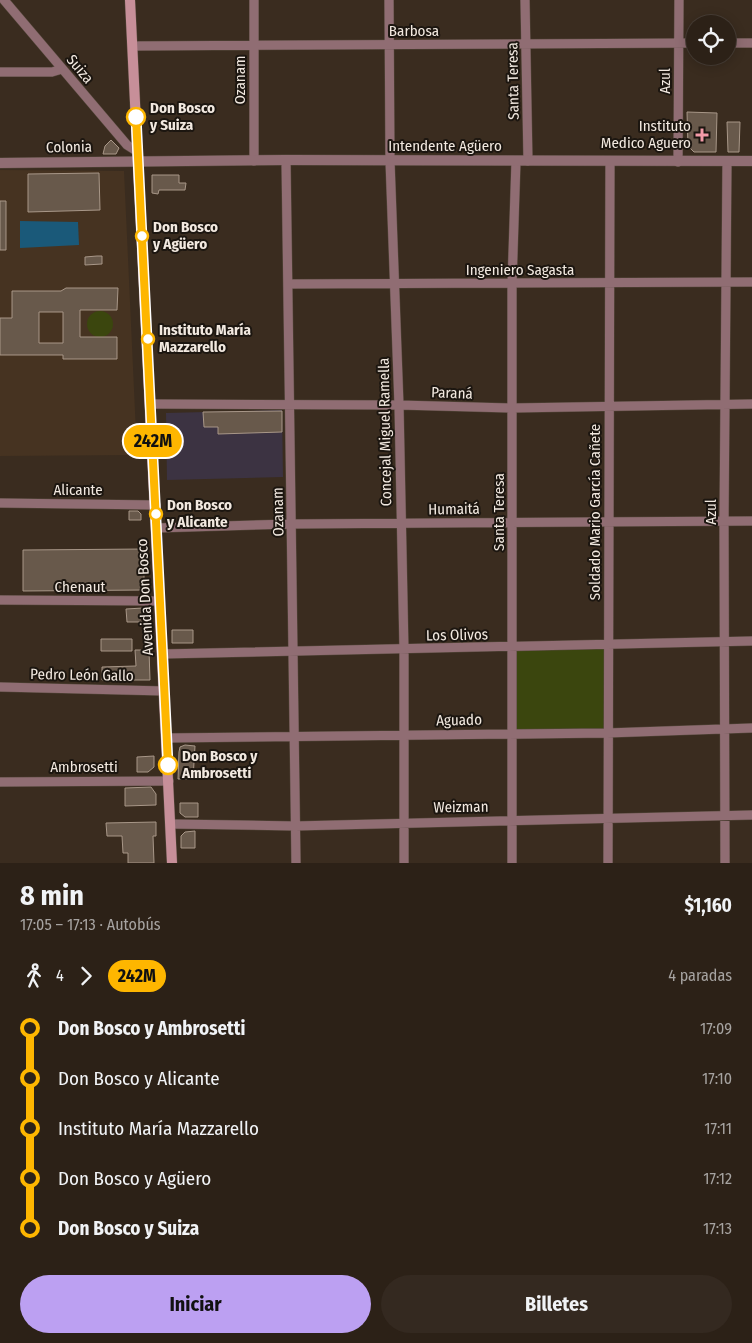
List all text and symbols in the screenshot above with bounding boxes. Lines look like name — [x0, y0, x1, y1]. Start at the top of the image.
map controls — [686, 15, 736, 65]
button: locate — [686, 15, 736, 65]
street label: Barbosa — [389, 22, 439, 40]
street label: Santa Teresa — [503, 42, 523, 120]
street label: Suiza — [63, 51, 97, 87]
street label: Ozanam — [231, 55, 249, 105]
street label: Azul — [656, 68, 674, 94]
place label: Don Bosco y Suiza — [149, 99, 215, 134]
marker: Don Bosco y Suiza — [126, 107, 146, 127]
place label: Instituto Medico Aguero — [601, 117, 691, 152]
marker: Instituto Medico Aguero — [695, 128, 709, 142]
street label: Intendente Agüero — [388, 137, 502, 155]
street label: Colonia — [46, 138, 92, 156]
place label: Don Bosco y Agüero — [152, 218, 218, 253]
marker: Don Bosco y Agüero — [135, 229, 149, 243]
street label: Ingeniero Sagasta — [466, 261, 574, 279]
place label: Instituto María Mazzarello — [159, 321, 251, 356]
marker: Instituto María Mazzarello — [141, 332, 155, 346]
street label: Concejal Miguel Ramella — [375, 357, 395, 507]
street label: Paraná — [431, 383, 473, 403]
street label: Soldado Mario García Cañete — [586, 424, 604, 600]
line badge: 242M — [118, 425, 188, 457]
text: 242M — [134, 430, 172, 452]
street label: Santa Teresa — [490, 473, 508, 551]
street label: Alicante — [53, 481, 103, 499]
street label: Ozanam — [269, 487, 287, 537]
place label: Don Bosco y Alicante — [166, 496, 232, 531]
street label: Azul — [702, 499, 720, 525]
street label: Humaitá — [428, 500, 480, 518]
marker: Don Bosco y Alicante — [149, 507, 163, 521]
street label: Avenida Don Bosco — [133, 538, 157, 656]
street label: Chenaut — [55, 578, 105, 596]
street label: Los Olivos — [426, 625, 488, 645]
street label: Pedro León Gallo — [30, 665, 134, 685]
street label: Aguado — [436, 711, 482, 729]
place label: Don Bosco y Ambrosetti — [181, 747, 258, 782]
marker: Don Bosco y Ambrosetti — [158, 755, 178, 775]
street label: Ambrosetti — [50, 758, 118, 776]
street label: Weizman — [433, 798, 489, 816]
text: 8 min — [20, 879, 84, 912]
text: $1,160 — [684, 894, 732, 917]
text: 17:05 – 17:13 · Autobús — [20, 915, 161, 934]
icon: walk — [20, 962, 48, 990]
icon: forward — [72, 962, 100, 990]
text: 242M — [118, 965, 156, 987]
text: 4 — [56, 966, 64, 985]
text: 4 paradas — [668, 966, 732, 985]
text: Don Bosco y Ambrosetti — [58, 1017, 245, 1040]
text: 17:09 — [700, 1019, 732, 1038]
text: Don Bosco y Alicante — [58, 1067, 220, 1090]
text: 17:10 — [702, 1069, 732, 1088]
text: Instituto María Mazzarello — [58, 1117, 259, 1140]
text: 17:11 — [704, 1119, 732, 1138]
text: Don Bosco y Agüero — [58, 1167, 211, 1190]
text: 17:12 — [703, 1169, 732, 1188]
text: Don Bosco y Suiza — [58, 1217, 199, 1240]
text: 17:13 — [703, 1219, 732, 1238]
button: Iniciar — [20, 1275, 371, 1333]
button: Billetes — [381, 1275, 732, 1333]

